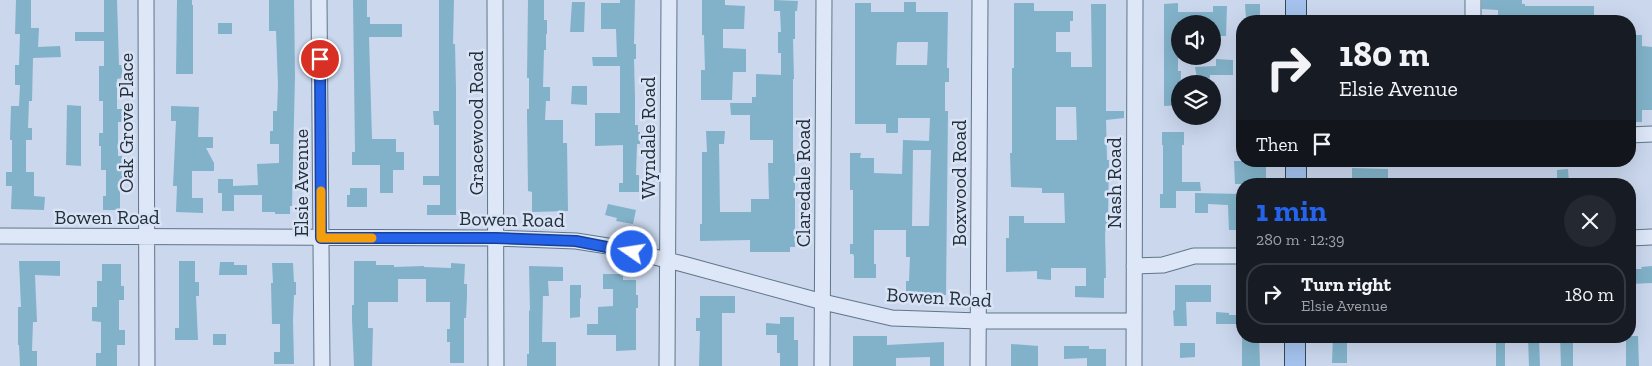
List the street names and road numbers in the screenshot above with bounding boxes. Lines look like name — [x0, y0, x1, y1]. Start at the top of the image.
street label: Gracewood Road — [464, 51, 488, 195]
street label: Oak Grove Place — [114, 53, 138, 193]
street label: Wyndale Road — [636, 77, 660, 199]
street label: Claredale Road — [791, 119, 815, 247]
street label: Boxwood Road — [947, 120, 971, 246]
street label: Elsie Avenue — [289, 129, 313, 237]
street label: Nash Road — [1102, 137, 1126, 229]
street label: Bowen Road — [54, 205, 160, 229]
street label: Bowen Road — [459, 206, 565, 232]
street label: Bowen Road — [886, 282, 992, 312]

